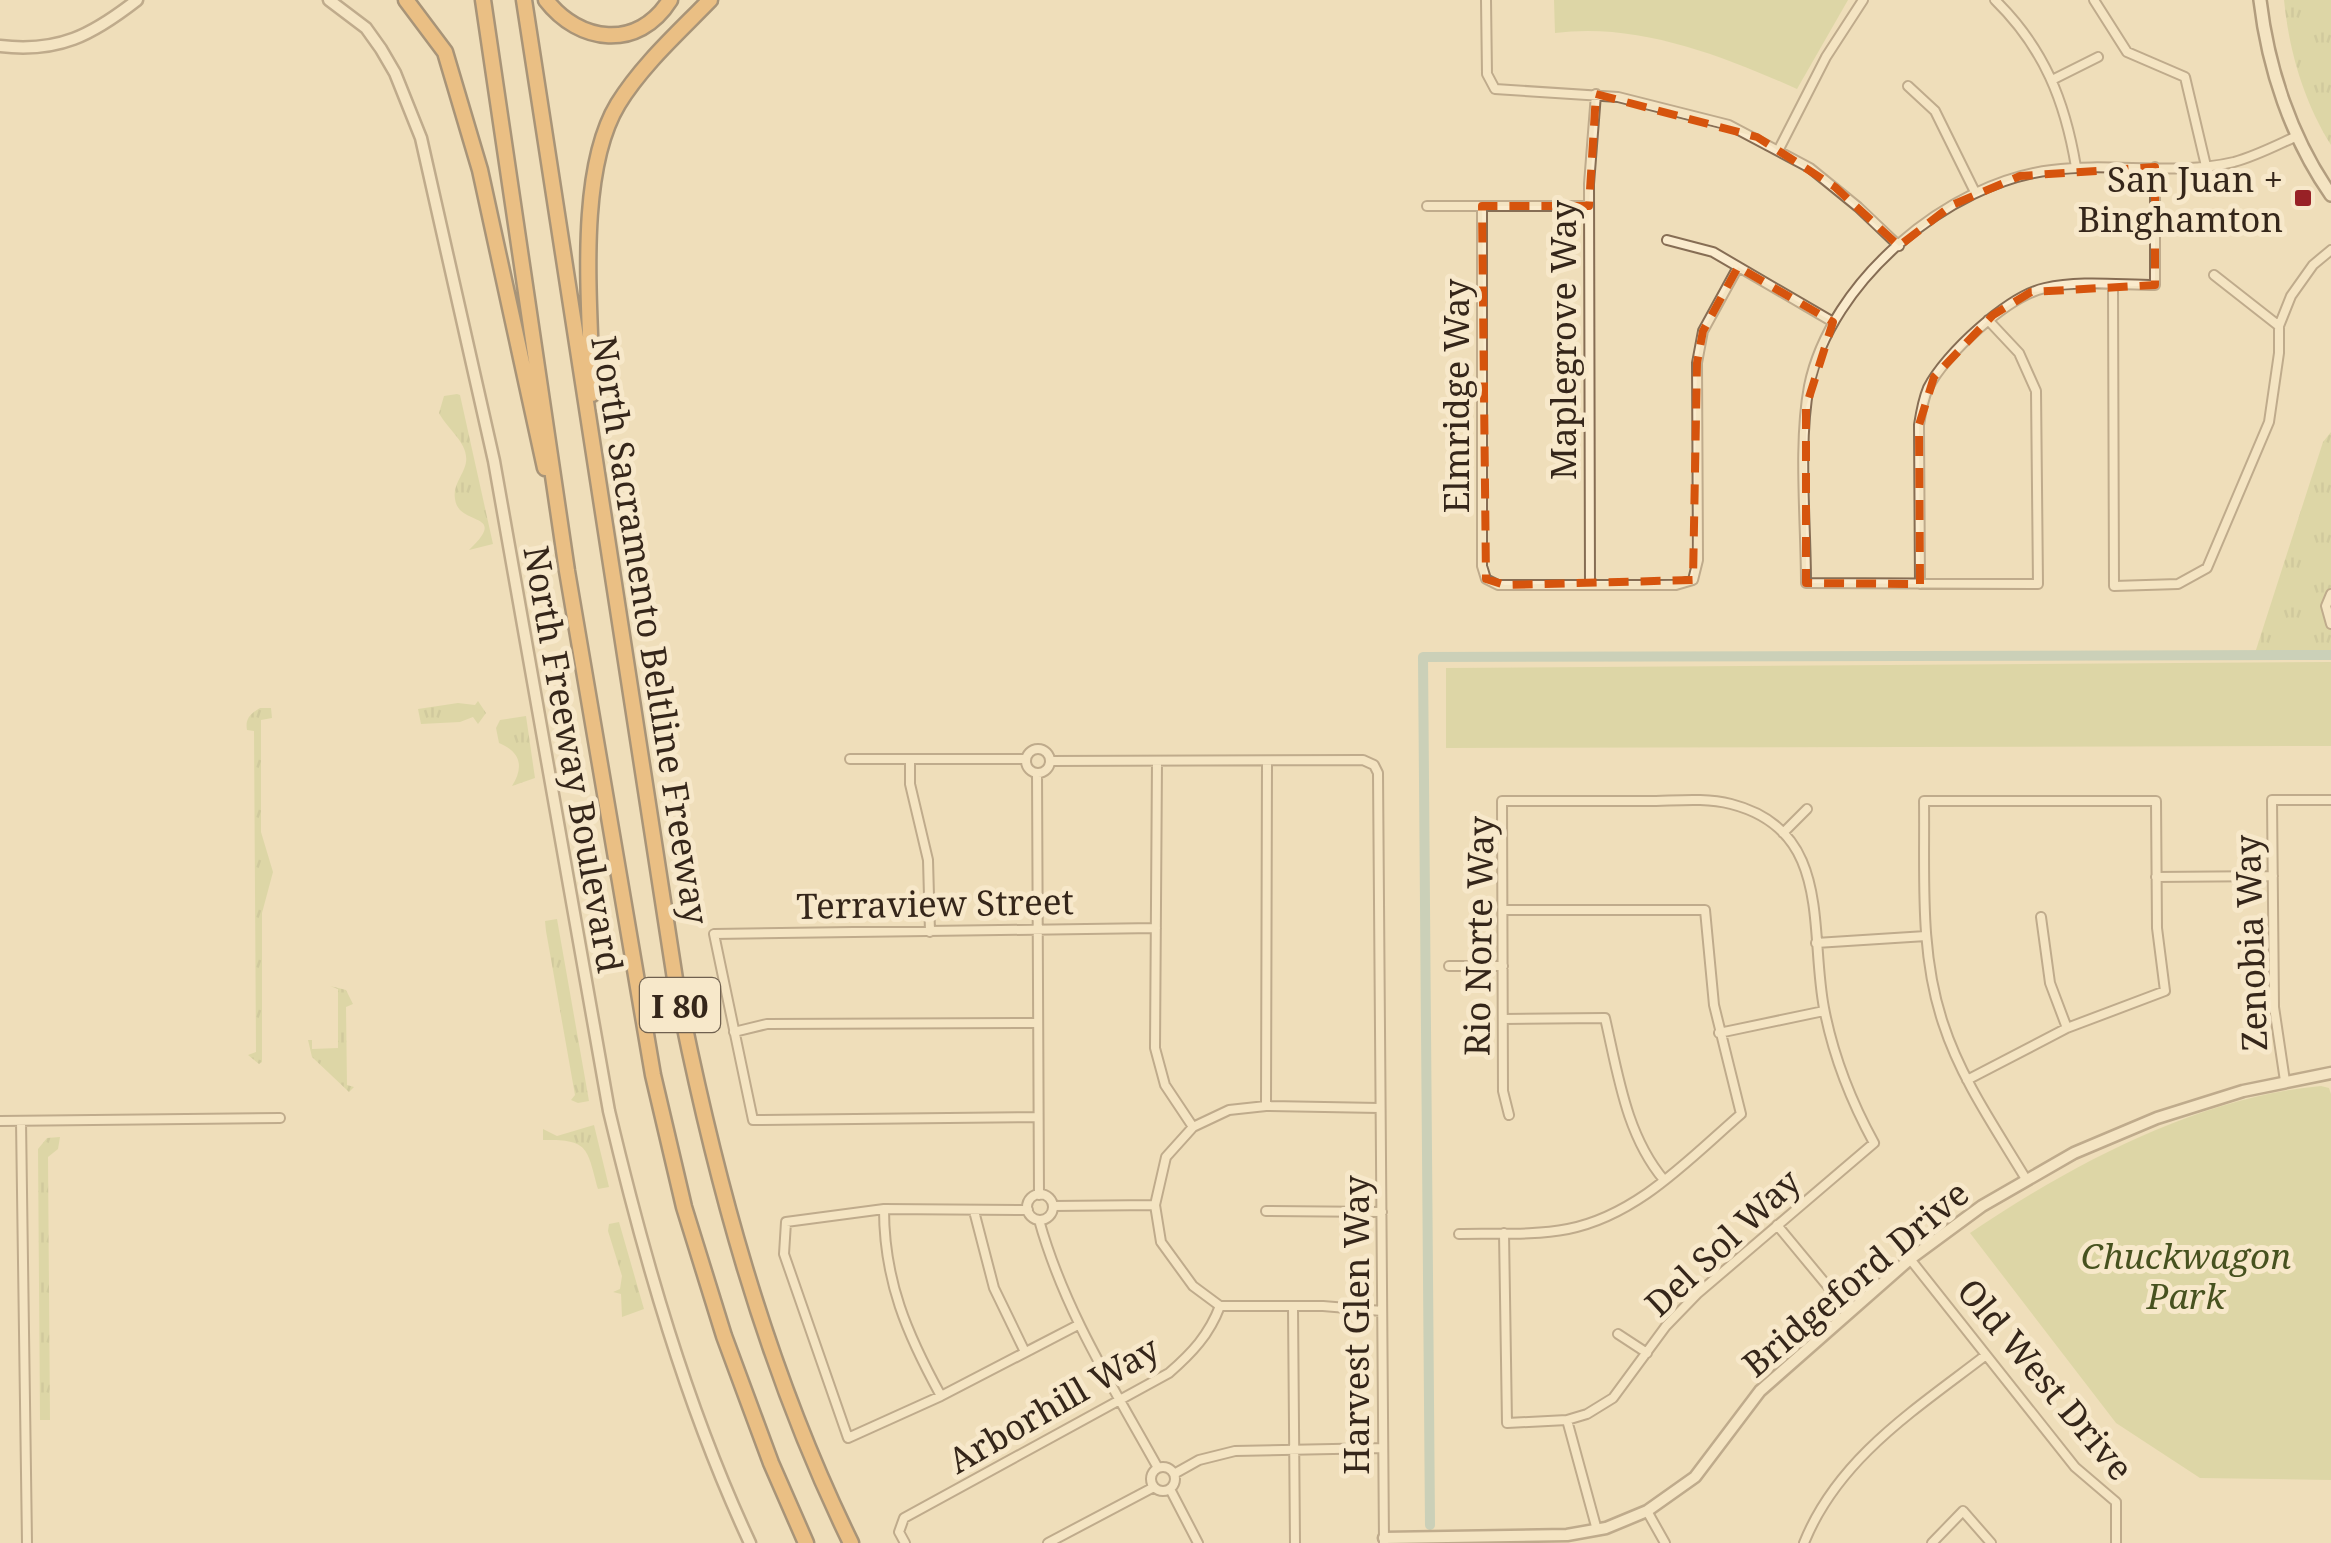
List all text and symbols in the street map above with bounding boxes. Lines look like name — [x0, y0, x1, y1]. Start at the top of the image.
place label: San Juan + Binghamton — [2077, 155, 2283, 242]
marker: San Juan + Binghamton — [2292, 187, 2314, 209]
street label: Maplegrove Way — [1539, 200, 1586, 480]
street label: Elmridge Way — [1432, 279, 1479, 513]
street label: North Sacramento Beltline Freeway — [581, 332, 721, 928]
street label: North Freeway Boulevard — [513, 542, 635, 976]
street label: Rio Norte Way — [1452, 815, 1504, 1056]
street label: Zenobia Way — [2223, 834, 2277, 1052]
street label: Terraview Street — [796, 877, 1074, 929]
road number: I 80 — [640, 978, 720, 1032]
street label: Del Sol Way — [1634, 1158, 1810, 1326]
street label: Bridgeford Drive — [1732, 1169, 1978, 1387]
street label: Harvest Glen Way — [1332, 1175, 1379, 1475]
park label: Chuckwagon Park — [2081, 1232, 2291, 1319]
street label: Old West Drive — [1948, 1268, 2144, 1490]
street label: Arborhill Way — [939, 1324, 1167, 1483]

